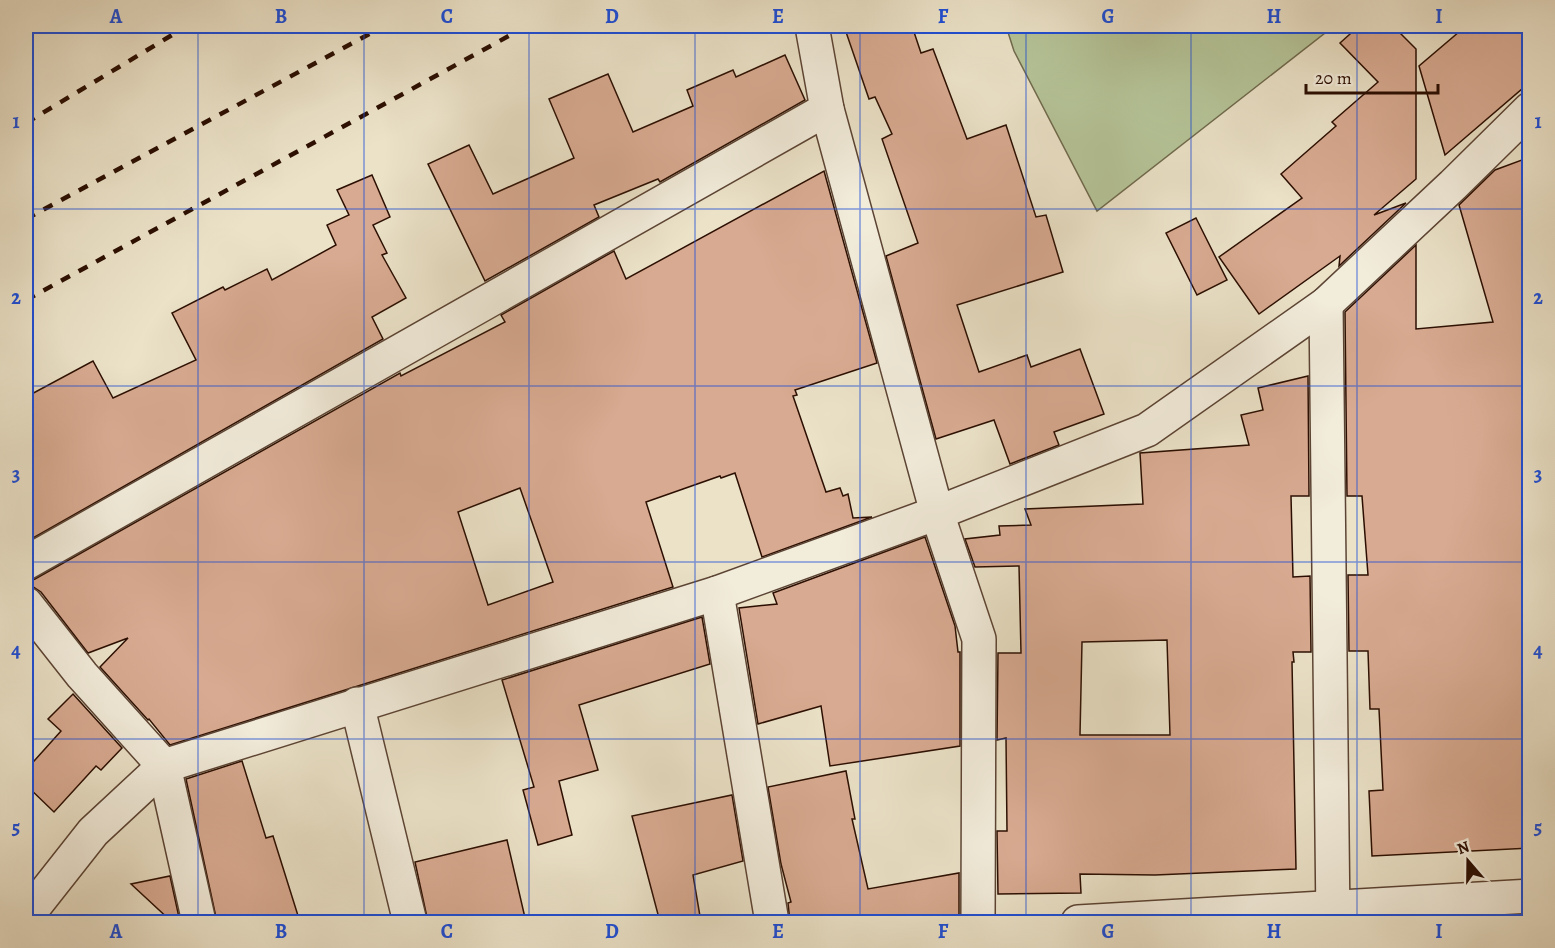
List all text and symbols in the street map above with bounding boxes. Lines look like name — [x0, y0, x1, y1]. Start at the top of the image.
text: A — [109, 3, 123, 30]
text: B — [275, 3, 287, 30]
text: C — [441, 3, 453, 30]
text: D — [605, 3, 619, 30]
text: E — [772, 3, 784, 30]
text: F — [938, 3, 949, 30]
text: G — [1101, 3, 1115, 30]
text: H — [1267, 3, 1282, 30]
text: I — [1435, 3, 1443, 30]
scale bar — [1306, 57, 1438, 95]
text: 20 m — [1315, 66, 1352, 90]
text: 1 — [12, 108, 20, 135]
text: 1 — [1534, 108, 1542, 135]
text: 2 — [11, 284, 21, 311]
text: 2 — [1533, 284, 1543, 311]
text: 3 — [12, 461, 20, 488]
text: 3 — [1534, 461, 1542, 488]
text: 4 — [11, 637, 21, 664]
text: 4 — [1533, 637, 1543, 664]
text: 5 — [12, 814, 20, 841]
text: 5 — [1534, 814, 1542, 841]
north arrow — [1438, 831, 1498, 891]
text: N — [1454, 835, 1473, 860]
text: A — [109, 918, 123, 945]
text: B — [275, 918, 287, 945]
text: C — [441, 918, 453, 945]
text: D — [605, 918, 619, 945]
text: E — [772, 918, 784, 945]
text: F — [938, 918, 949, 945]
text: G — [1101, 918, 1115, 945]
text: H — [1267, 918, 1282, 945]
text: I — [1435, 918, 1443, 945]

